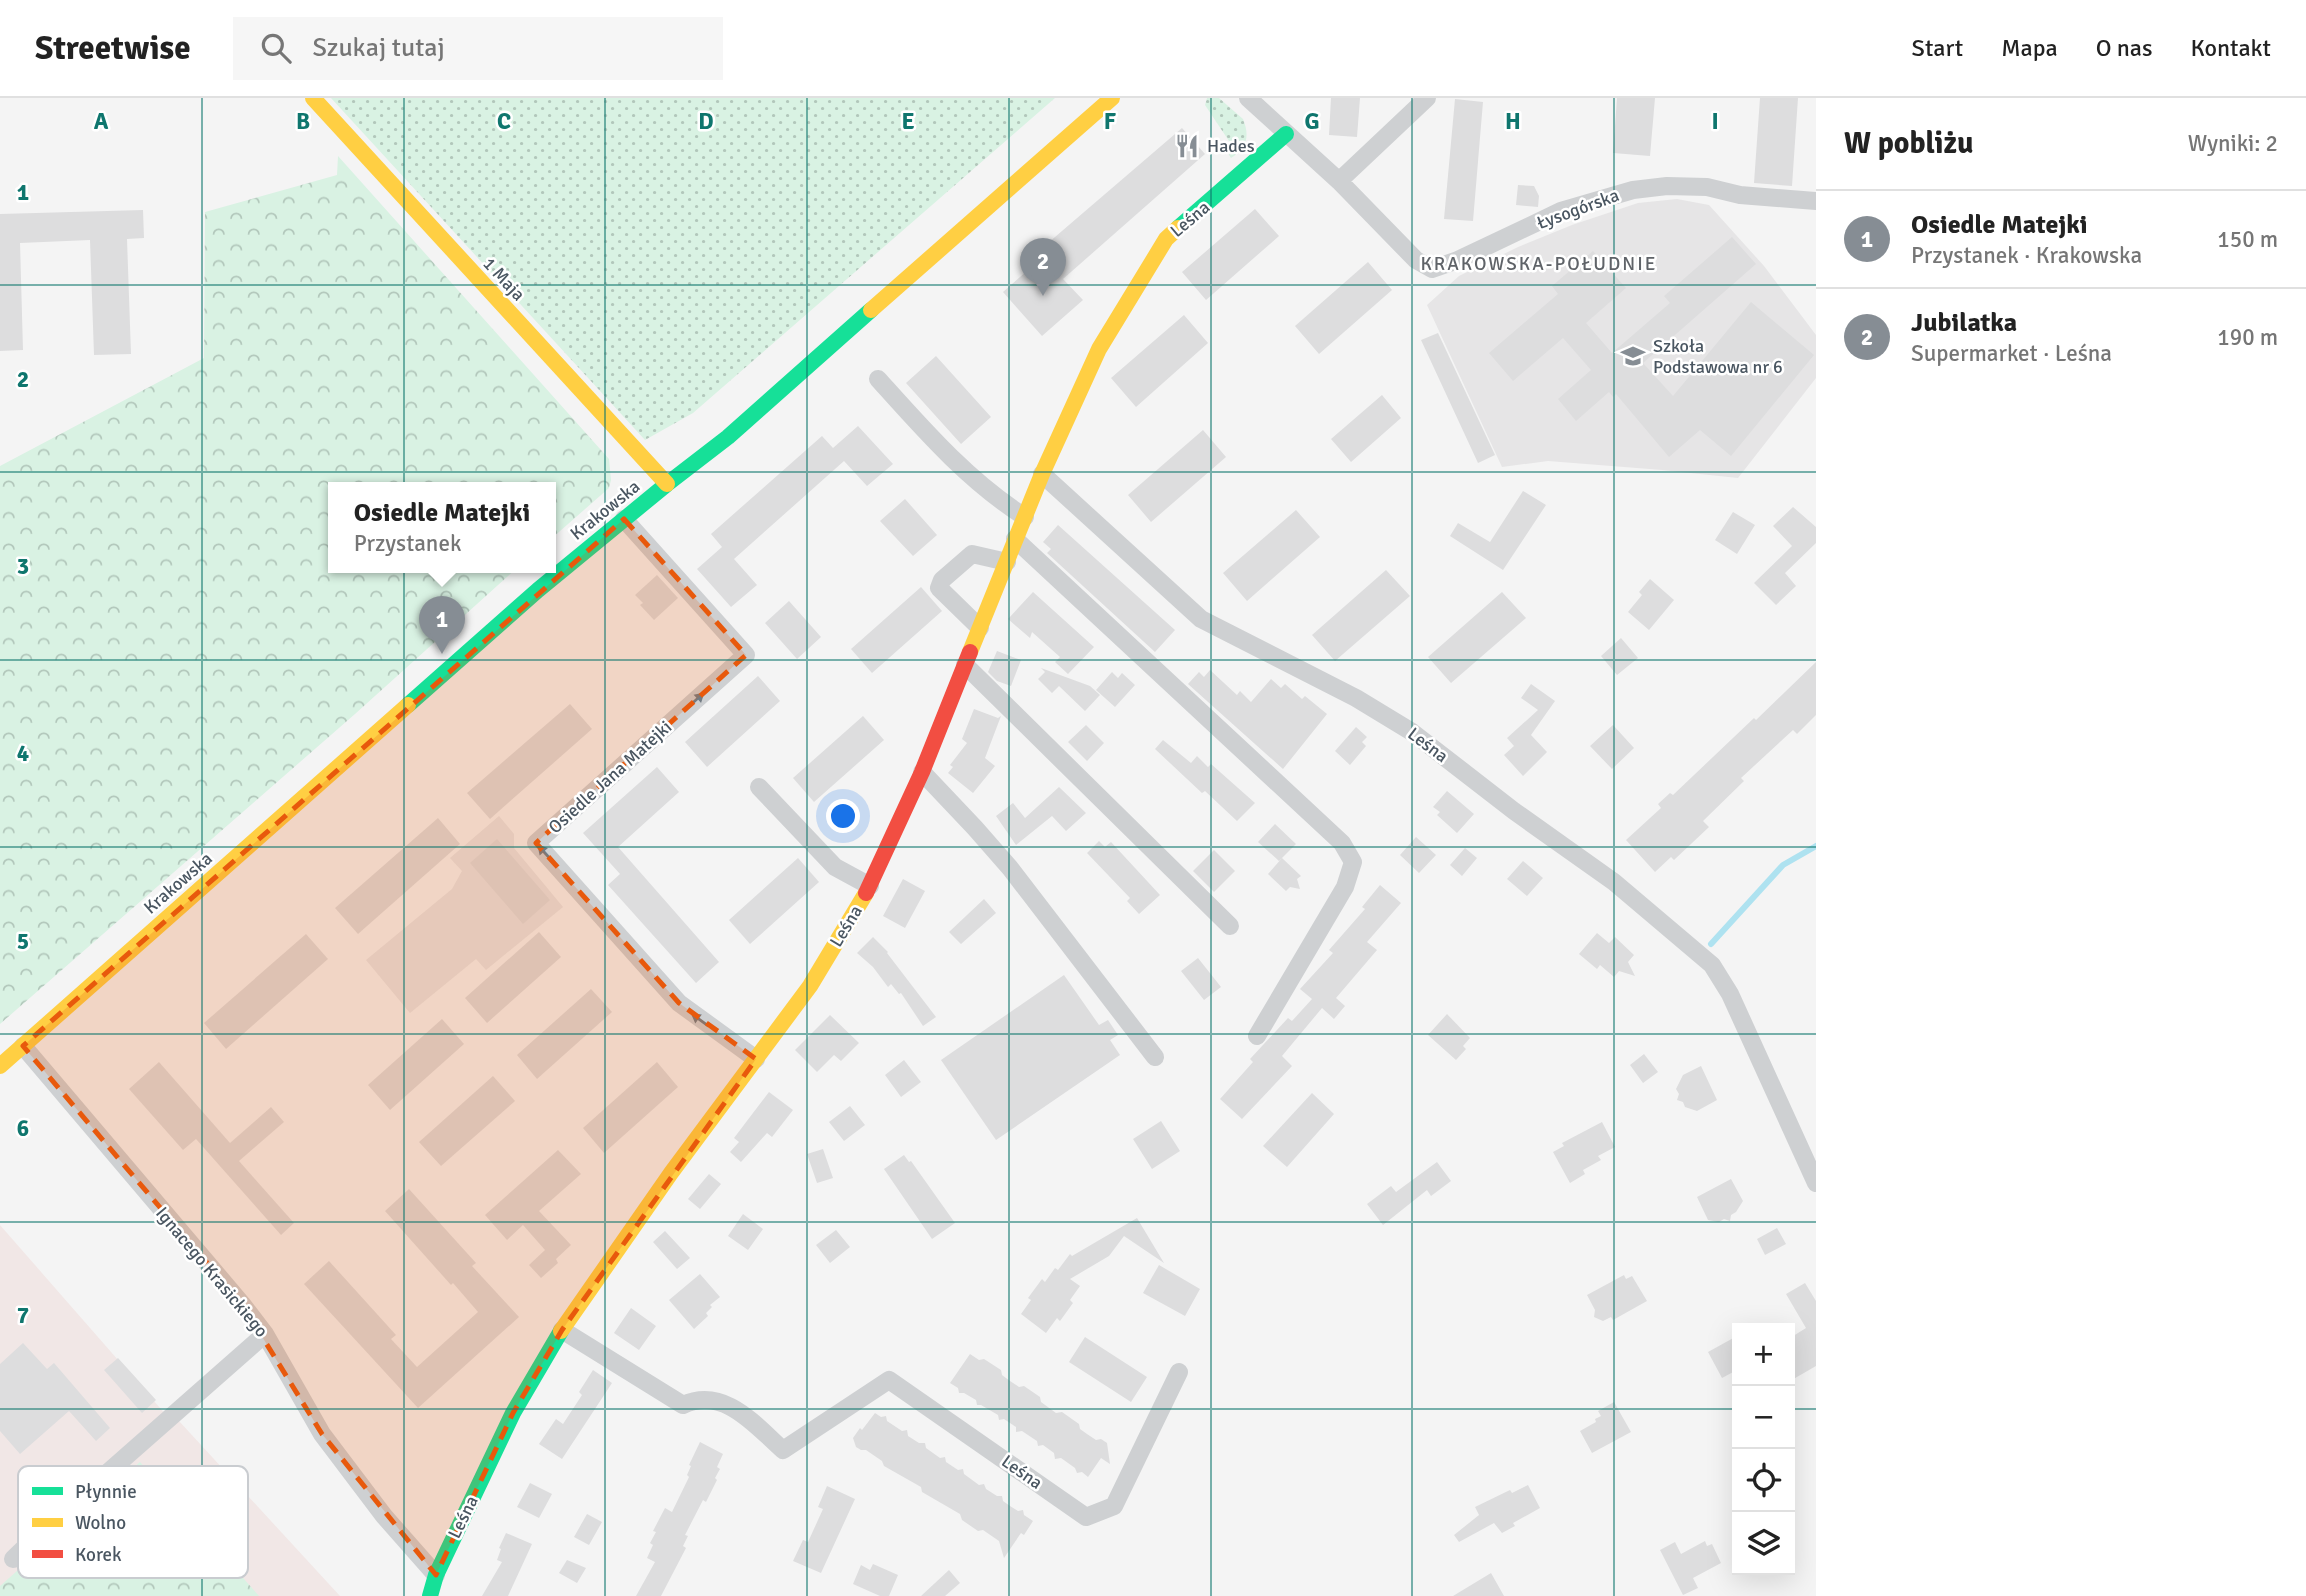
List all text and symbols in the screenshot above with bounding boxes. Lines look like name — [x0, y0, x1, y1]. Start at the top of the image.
search box — [233, 17, 723, 80]
text: Streetwise — [35, 28, 191, 69]
icon: search — [257, 29, 295, 67]
text: Szukaj tutaj — [313, 32, 445, 64]
text: Start — [1912, 33, 1963, 63]
text: Mapa — [2001, 33, 2058, 63]
text: O nas — [2096, 33, 2153, 63]
text: Kontakt — [2191, 33, 2271, 63]
text: A — [94, 107, 109, 136]
text: B — [296, 107, 310, 136]
text: C — [497, 107, 511, 136]
text: D — [698, 107, 714, 136]
text: E — [901, 107, 915, 136]
text: F — [1104, 107, 1116, 136]
text: G — [1304, 107, 1320, 136]
text: H — [1505, 107, 1521, 136]
text: I — [1711, 107, 1719, 136]
text: W pobliżu — [1844, 125, 1973, 162]
text: Wyniki: 2 — [2188, 129, 2278, 158]
restaurant icon: Hades — [1173, 132, 1201, 160]
place label: Hades — [1207, 135, 1255, 157]
text: 1 — [17, 178, 29, 207]
street label: Łysogórska — [1534, 184, 1622, 234]
street label: Leśna — [1166, 196, 1214, 242]
text: Osiedle Matejki — [1911, 209, 2088, 241]
text: 1 — [1861, 225, 1873, 254]
text: 150 m — [2217, 225, 2278, 254]
pin: 2 — [1020, 238, 1066, 296]
text: Przystanek · Krakowska — [1911, 241, 2142, 270]
district label: KRAKOWSKA-POŁUDNIE — [1420, 252, 1658, 276]
street label: 1 Maja — [478, 253, 530, 305]
text: Jubilatka — [1911, 307, 2017, 339]
text: 2 — [1861, 323, 1873, 352]
text: 190 m — [2217, 323, 2278, 352]
place label: Szkoła Podstawowa nr 6 — [1653, 335, 1783, 378]
text: Supermarket · Leśna — [1911, 339, 2112, 368]
school or university icon: Szkoła Podstawowa nr 6 — [1619, 342, 1647, 370]
text: 2 — [17, 365, 29, 394]
street label: Krakowska — [566, 475, 644, 545]
popup — [328, 482, 556, 573]
text: Osiedle Matejki — [354, 497, 530, 529]
text: Przystanek — [354, 529, 461, 558]
text: 3 — [17, 552, 29, 581]
pin: 1 — [419, 596, 465, 654]
one-way arrow — [687, 692, 705, 708]
street label: Osiedle Jana Matejki — [544, 716, 676, 838]
street label: Leśna — [1404, 723, 1452, 767]
text: 4 — [17, 739, 29, 768]
your location — [826, 799, 860, 833]
one-way arrow — [537, 844, 553, 862]
street label: Krakowska — [139, 847, 217, 919]
street label: Leśna — [825, 901, 867, 951]
text: 5 — [17, 927, 29, 956]
one-way arrow — [691, 1013, 709, 1027]
text: 6 — [17, 1114, 29, 1143]
street label: Ignacego Krasickiego — [151, 1202, 273, 1342]
text: 7 — [17, 1301, 29, 1330]
map controls — [1732, 1323, 1795, 1575]
button: + — [1732, 1323, 1795, 1386]
button: − — [1732, 1386, 1795, 1449]
button: locate — [1732, 1449, 1795, 1512]
street label: Leśna — [997, 1450, 1047, 1494]
legend — [18, 1466, 248, 1578]
text: Płynnie — [75, 1480, 137, 1504]
street label: Leśna — [443, 1492, 483, 1542]
text: Wolno — [75, 1511, 126, 1535]
button: layers — [1732, 1512, 1795, 1575]
text: Korek — [75, 1543, 122, 1567]

